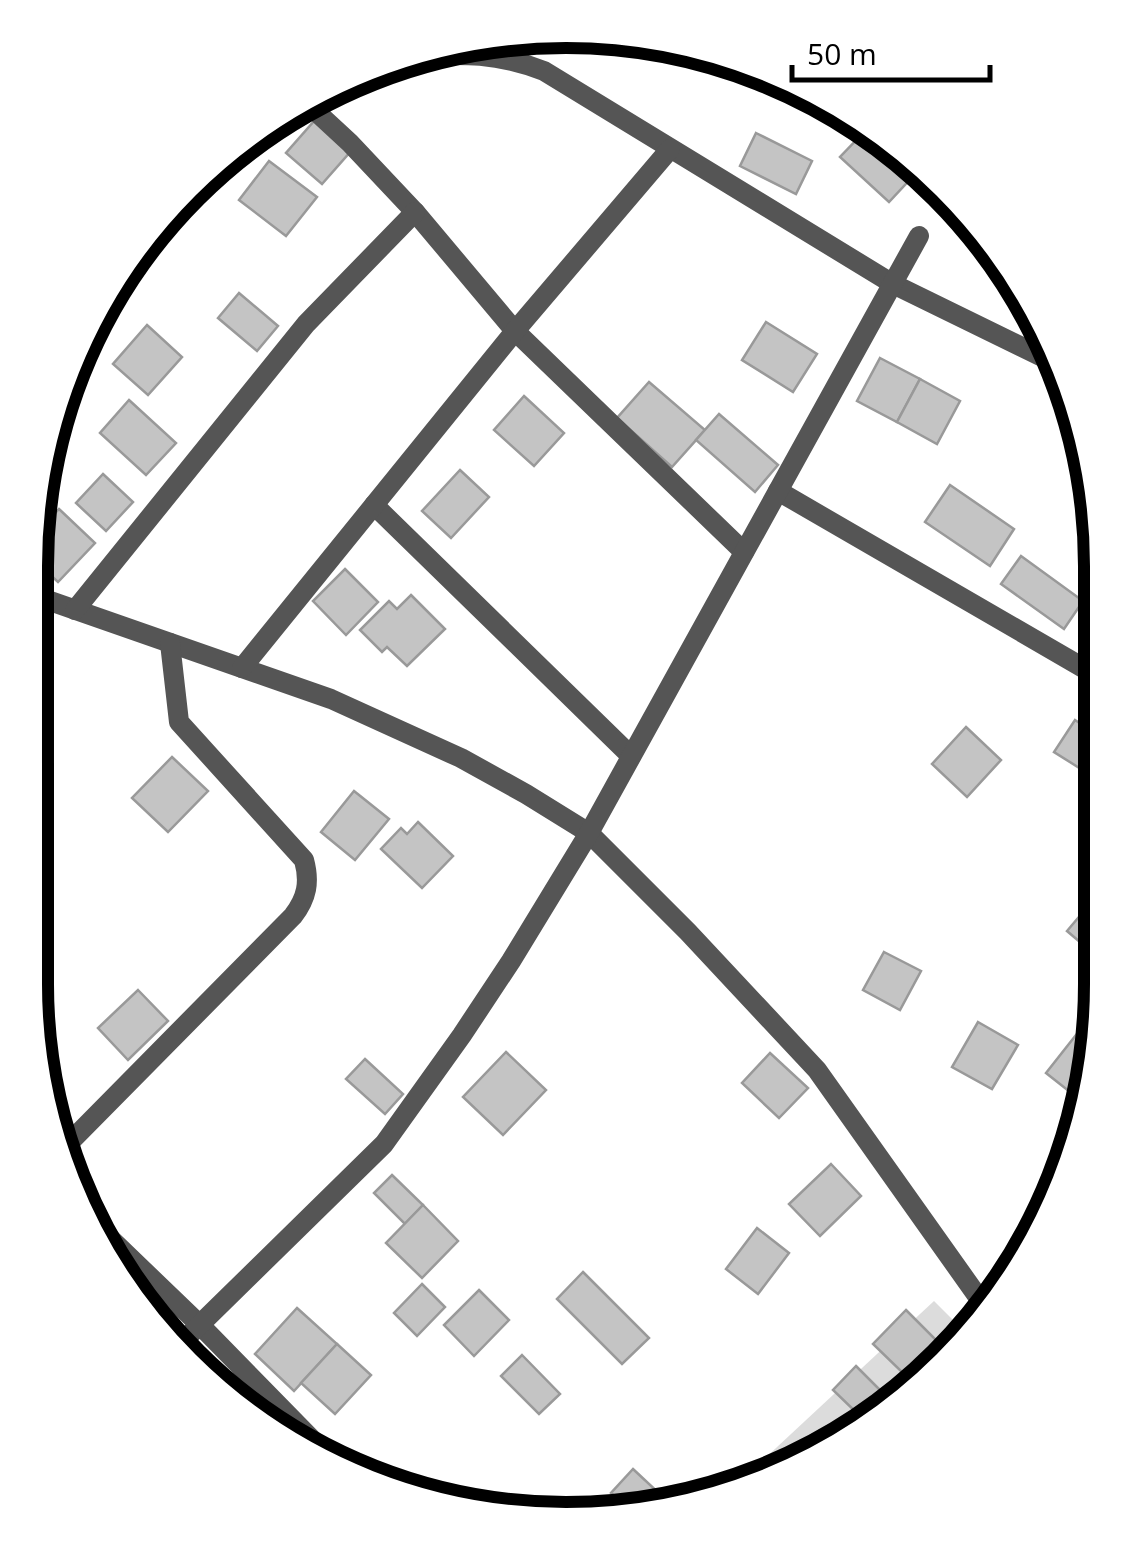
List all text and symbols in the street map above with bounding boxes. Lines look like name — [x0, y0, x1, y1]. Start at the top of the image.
scale bar — [792, 20, 990, 82]
text: 50 m — [807, 33, 877, 74]

